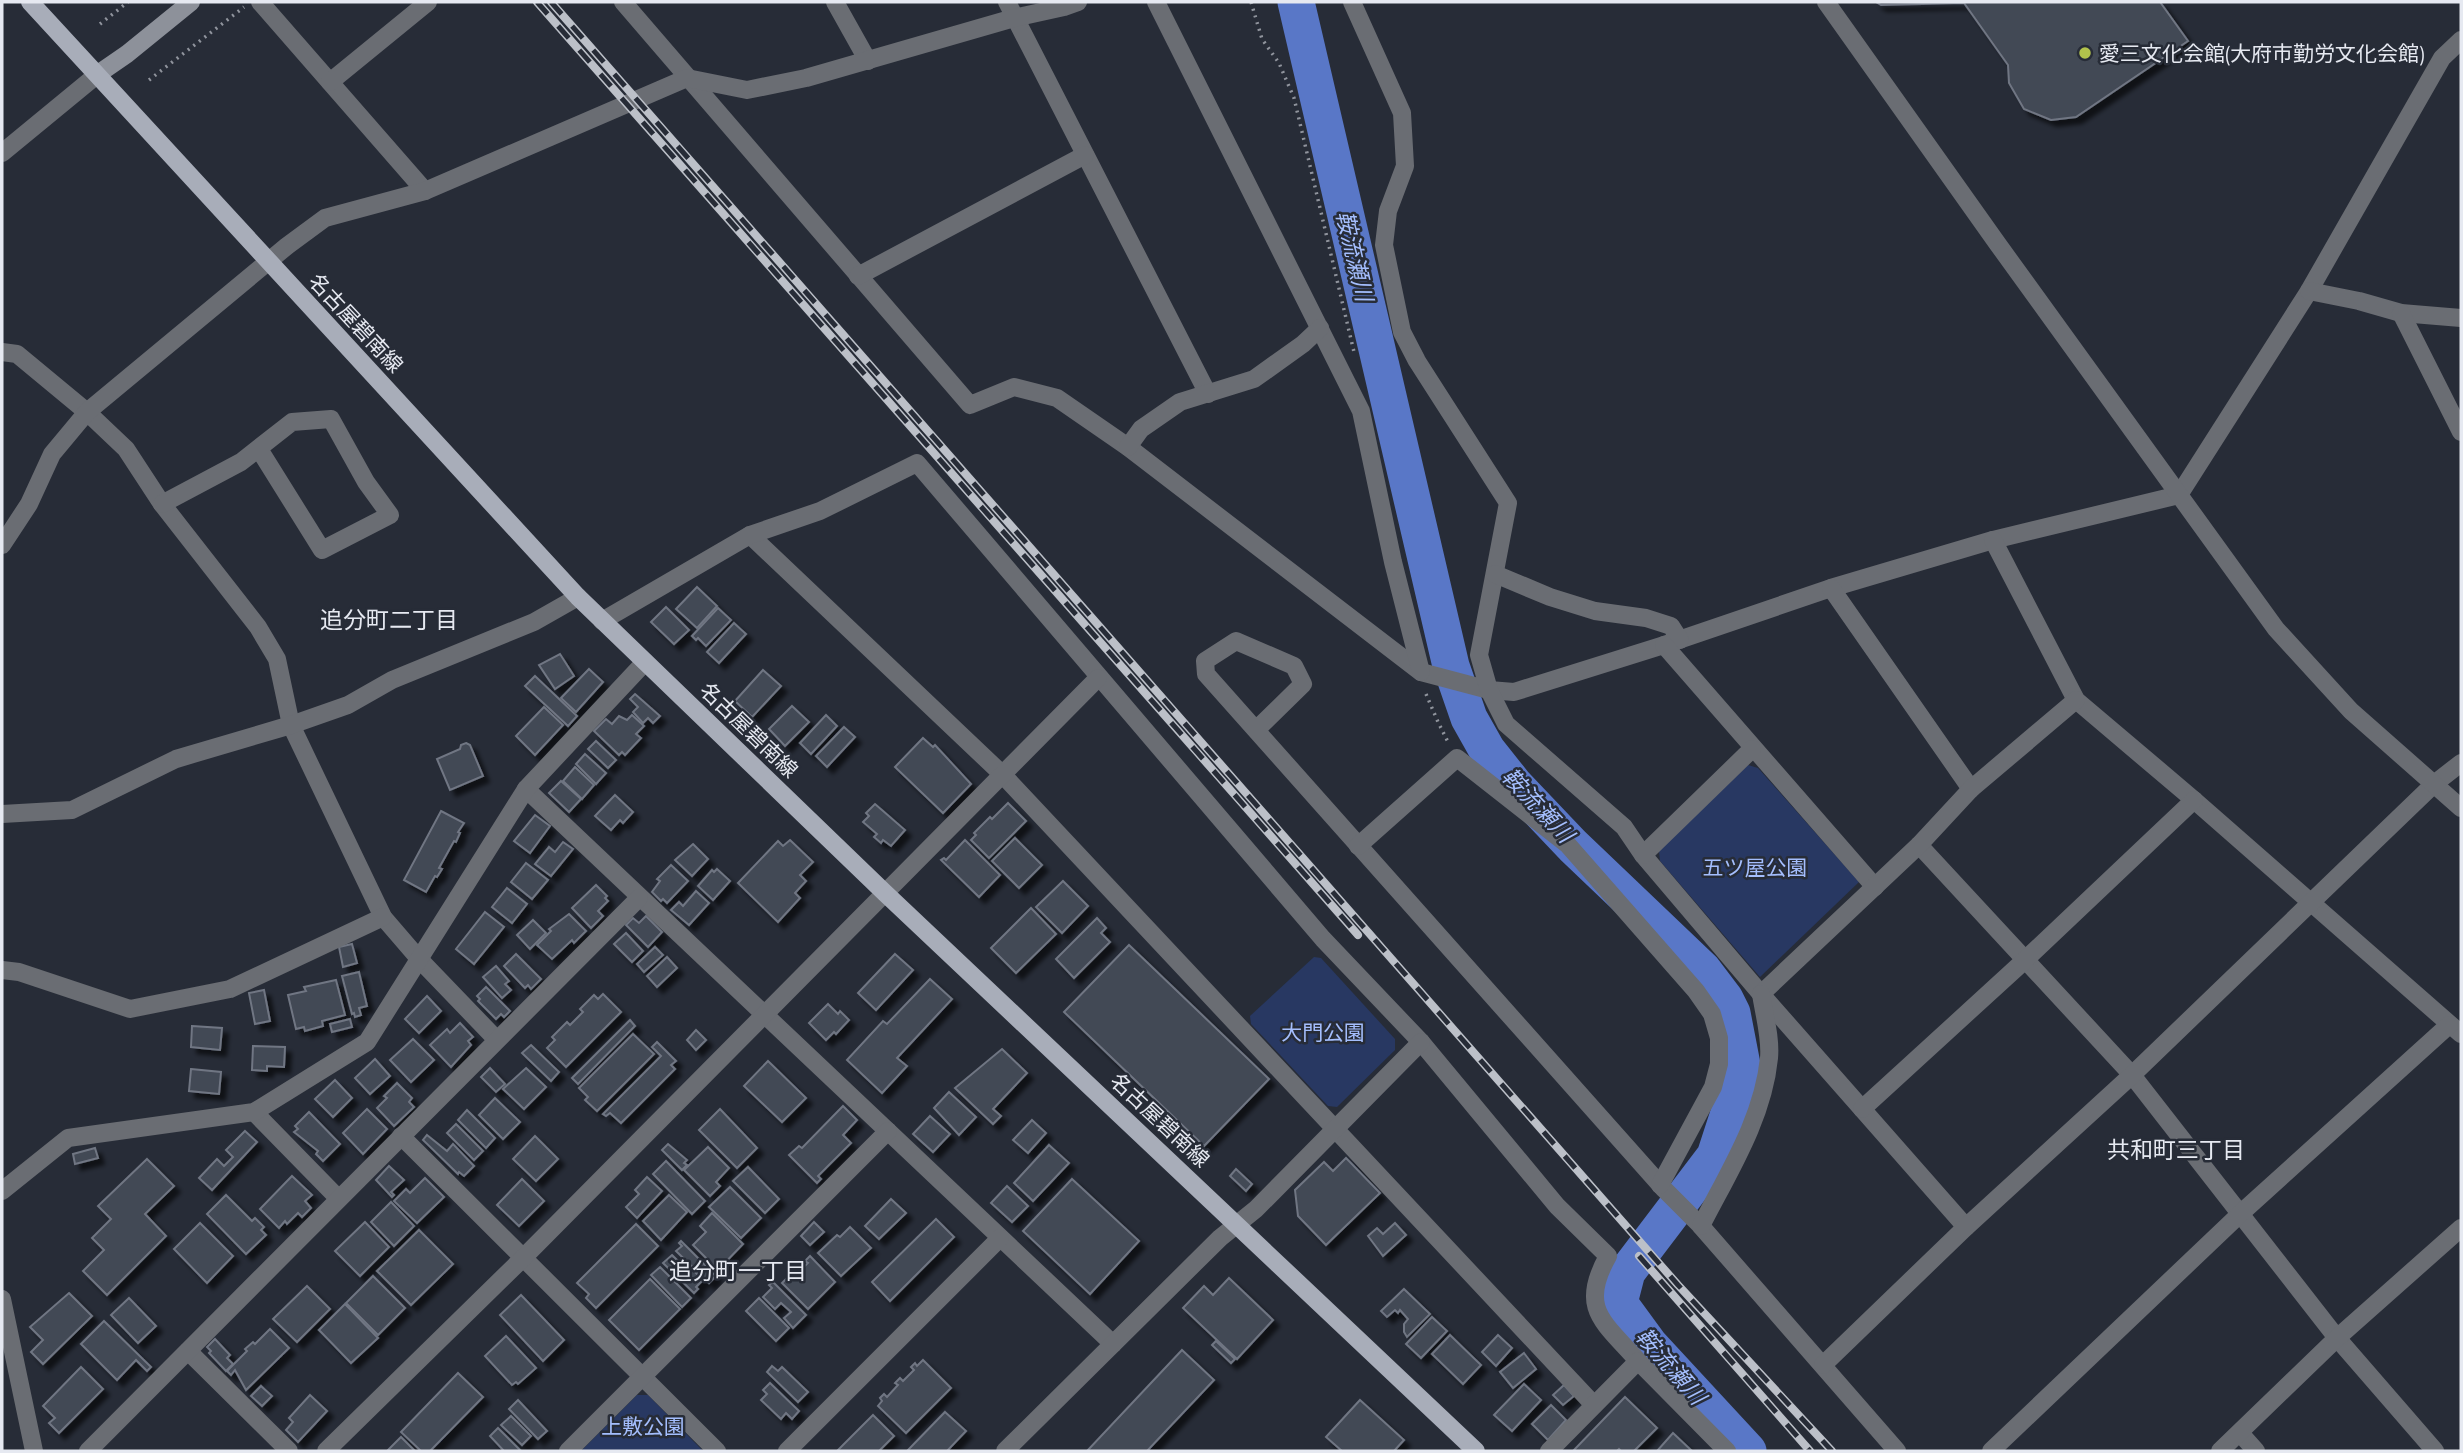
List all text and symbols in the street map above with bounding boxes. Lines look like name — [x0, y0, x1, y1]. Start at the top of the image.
place label: 愛三文化会館(大府市勤労文化会館) — [2099, 40, 2424, 67]
marker: 愛三文化会館(大府市勤労文化会館) — [2077, 45, 2093, 61]
water label: 鞍流瀬川 — [1331, 208, 1380, 307]
street label: 名古屋碧南線 — [303, 268, 409, 378]
district label: 追分町二丁目 — [320, 605, 458, 634]
street label: 名古屋碧南線 — [694, 677, 804, 783]
water label: 鞍流瀬川 — [1496, 761, 1582, 851]
park label: 五ツ屋公園 — [1703, 854, 1808, 881]
park label: 大門公園 — [1281, 1019, 1365, 1046]
street label: 名古屋碧南線 — [1105, 1067, 1215, 1173]
district label: 共和町三丁目 — [2107, 1135, 2245, 1164]
district label: 追分町一丁目 — [669, 1256, 807, 1285]
water label: 鞍流瀬川 — [1630, 1322, 1714, 1412]
park label: 上敷公園 — [601, 1413, 685, 1440]

